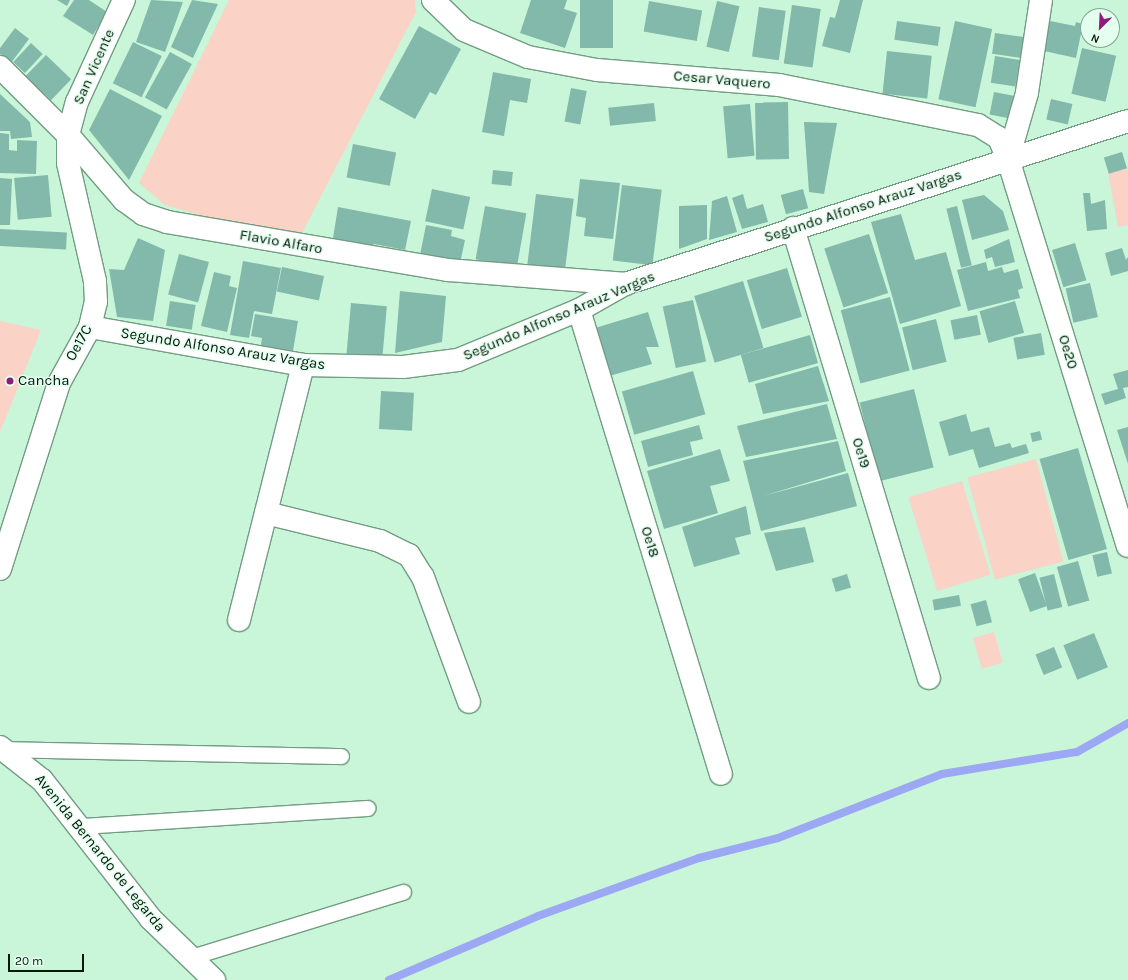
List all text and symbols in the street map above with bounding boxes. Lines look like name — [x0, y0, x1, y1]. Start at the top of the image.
north arrow — [1080, 8, 1120, 48]
street label: San Vicente — [69, 26, 119, 108]
text: N — [1089, 31, 1102, 46]
street label: Cesar Vaquero — [673, 67, 771, 93]
street label: Segundo Alfonso Arauz Vargas — [762, 165, 964, 247]
street label: Flavio Alfaro — [238, 226, 324, 258]
street label: Segundo Alfonso Arauz Vargas — [460, 267, 658, 365]
street label: Oe17C — [62, 322, 96, 364]
street label: Segundo Alfonso Arauz Vargas — [119, 324, 327, 374]
street label: Oe20 — [1054, 333, 1082, 371]
place label: Cancha — [18, 372, 70, 390]
marker: Cancha — [5, 376, 15, 386]
street label: Oe19 — [848, 436, 874, 470]
street label: Oe18 — [637, 524, 663, 560]
street label: Avenida Bernardo de Legarda — [31, 770, 169, 936]
scale bar — [10, 946, 86, 972]
text: 20 m — [15, 954, 43, 968]

